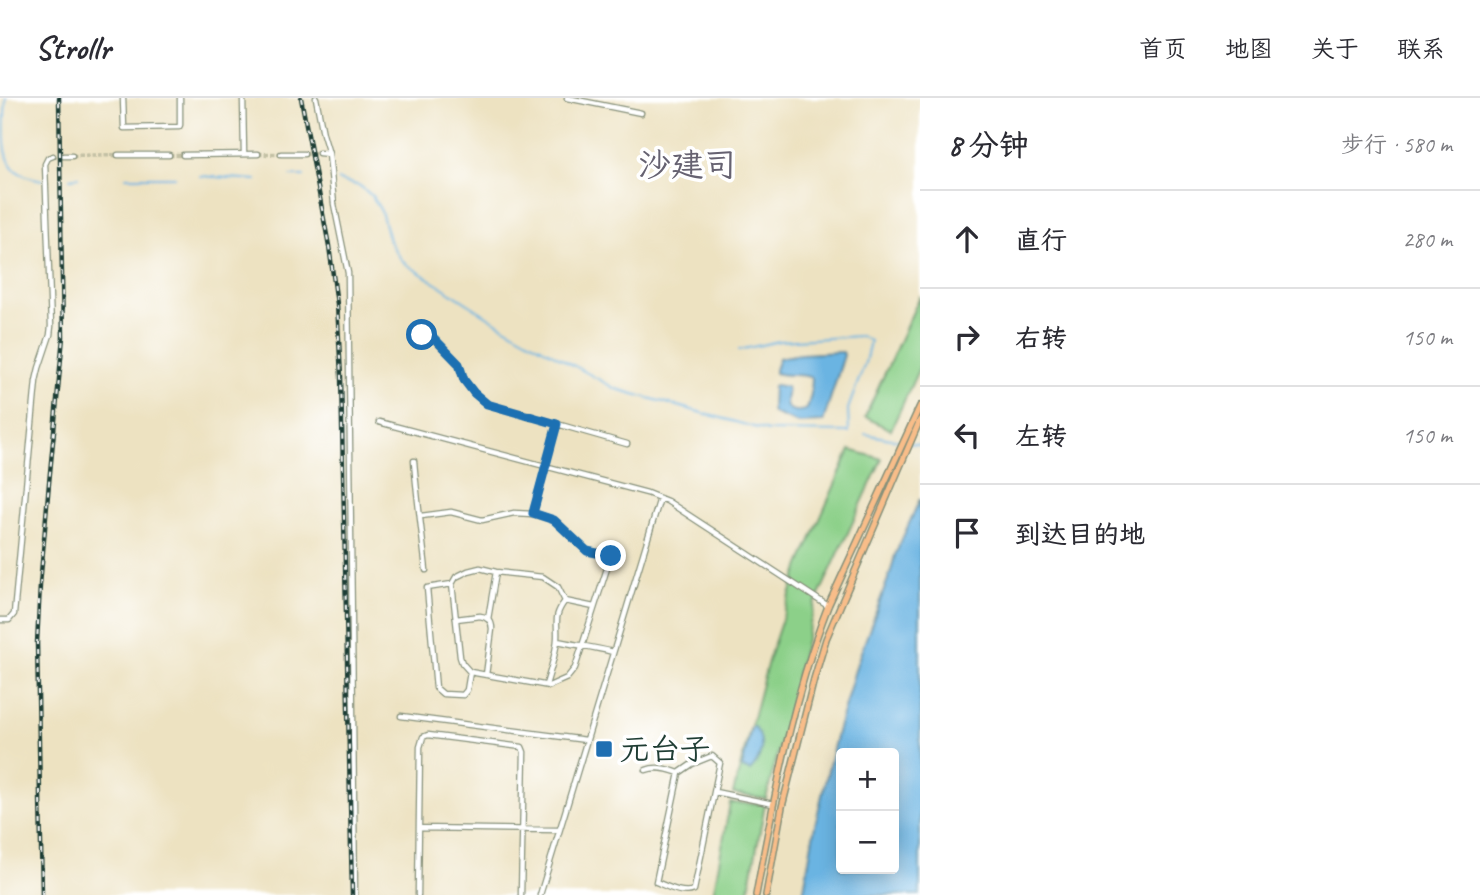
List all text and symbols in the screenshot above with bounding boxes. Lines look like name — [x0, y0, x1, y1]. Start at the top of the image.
text: Strollr — [35, 27, 110, 69]
text: 首页 — [1139, 34, 1187, 64]
text: 地图 — [1225, 34, 1273, 64]
text: 关于 — [1311, 34, 1359, 64]
text: 联系 — [1397, 34, 1445, 64]
text: 8 分钟 — [948, 126, 1029, 164]
text: 步行 · 580 m — [1341, 130, 1452, 159]
district label: 沙建司 — [638, 144, 737, 186]
icon: ahead — [948, 220, 986, 258]
text: 直行 — [1015, 224, 1067, 257]
text: 280 m — [1403, 225, 1452, 254]
icon: right — [948, 318, 986, 356]
route start — [406, 319, 437, 350]
text: 右转 — [1015, 322, 1067, 355]
text: 150 m — [1403, 323, 1452, 352]
icon: left — [948, 416, 986, 454]
text: 左转 — [1015, 420, 1067, 453]
text: 150 m — [1403, 421, 1452, 450]
icon: arrive — [948, 514, 986, 552]
text: 到达目的地 — [1015, 518, 1145, 551]
route end — [595, 540, 626, 571]
place label: 元台子 — [620, 730, 710, 768]
marker: 元台子 — [594, 739, 614, 759]
map controls — [836, 748, 899, 874]
button: + — [836, 748, 899, 811]
button: − — [836, 811, 899, 874]

